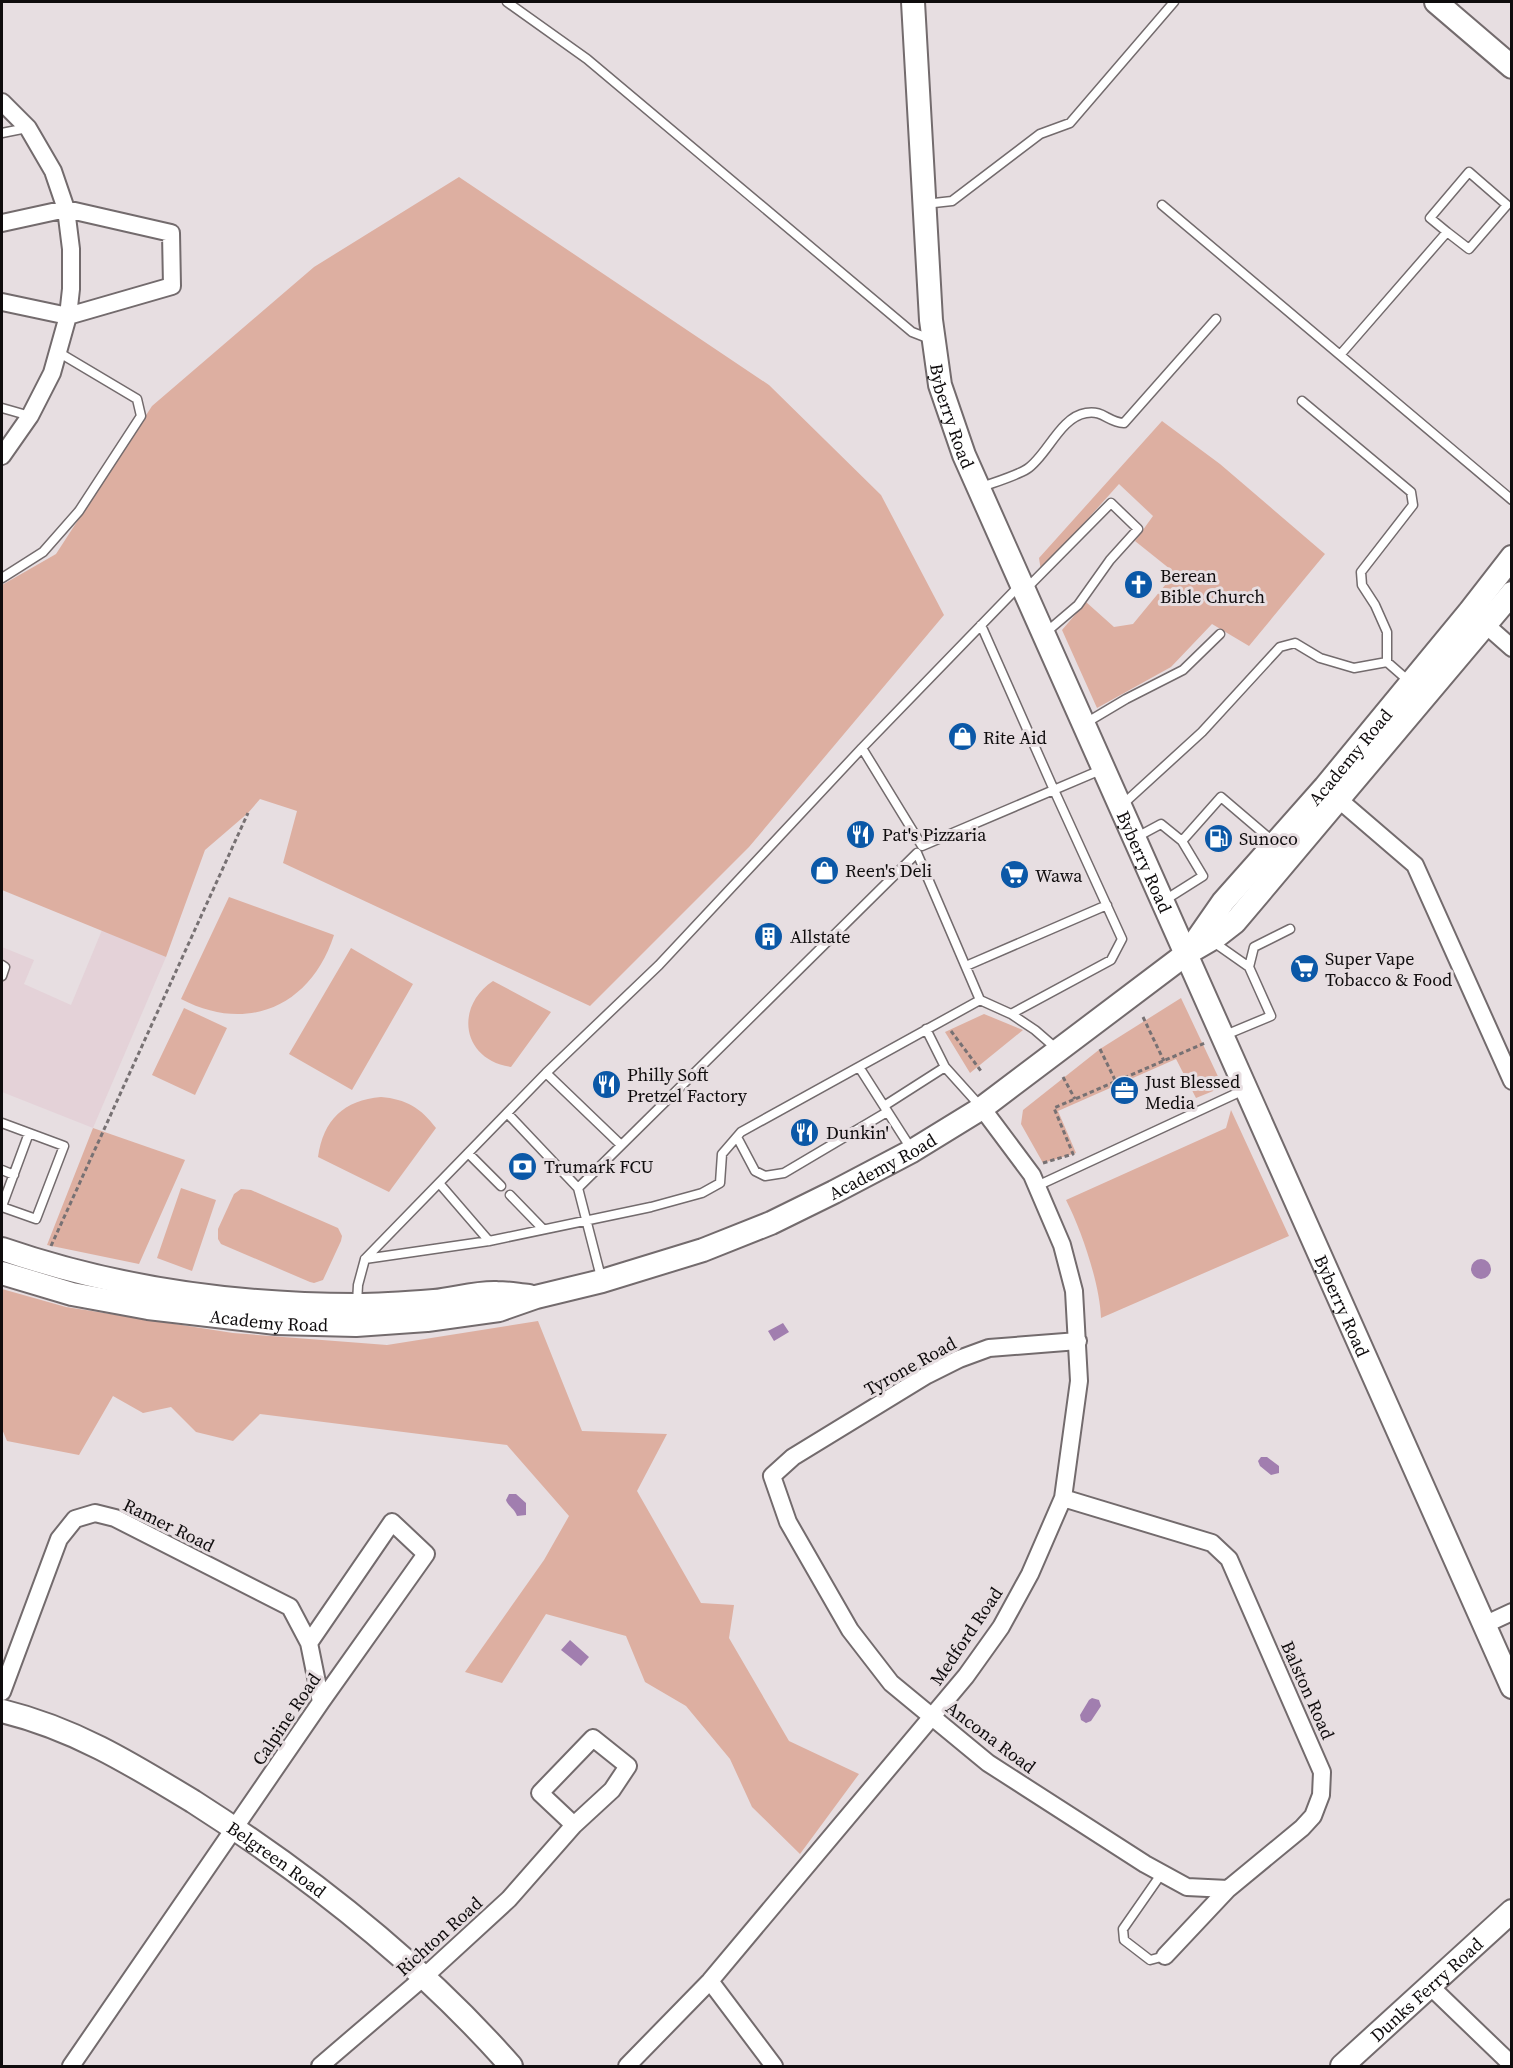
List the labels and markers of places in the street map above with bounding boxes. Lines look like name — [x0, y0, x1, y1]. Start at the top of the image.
place label: Berean Bible Church — [1160, 563, 1265, 609]
church icon: Berean Bible Church — [1123, 569, 1155, 601]
shop icon: Rite Aid — [946, 721, 978, 753]
place label: Rite Aid — [983, 725, 1047, 750]
restaurant icon: Pat's Pizzaria — [845, 818, 877, 850]
place label: Pat's Pizzaria — [882, 822, 987, 847]
fuel station icon: Sunoco — [1202, 822, 1234, 854]
place label: Sunoco — [1239, 826, 1298, 851]
shop icon: Reen's Deli — [808, 854, 840, 886]
place label: Reen's Deli — [845, 858, 932, 883]
supermarket icon: Wawa — [998, 859, 1030, 891]
place label: Wawa — [1035, 863, 1083, 888]
building icon: Allstate — [753, 920, 785, 952]
place label: Allstate — [790, 924, 851, 949]
place label: Super Vape Tobacco & Food — [1325, 946, 1452, 992]
supermarket icon: Super Vape Tobacco & Food — [1288, 952, 1320, 984]
place label: Philly Soft Pretzel Factory — [627, 1062, 748, 1108]
restaurant icon: Philly Soft Pretzel Factory — [590, 1068, 622, 1100]
place label: Just Blessed Media — [1144, 1069, 1240, 1115]
office icon: Just Blessed Media — [1108, 1075, 1140, 1107]
restaurant icon: Dunkin' — [789, 1116, 821, 1148]
place label: Dunkin' — [826, 1120, 889, 1145]
bank icon: Trumark FCU — [507, 1150, 539, 1182]
place label: Trumark FCU — [544, 1154, 654, 1179]

